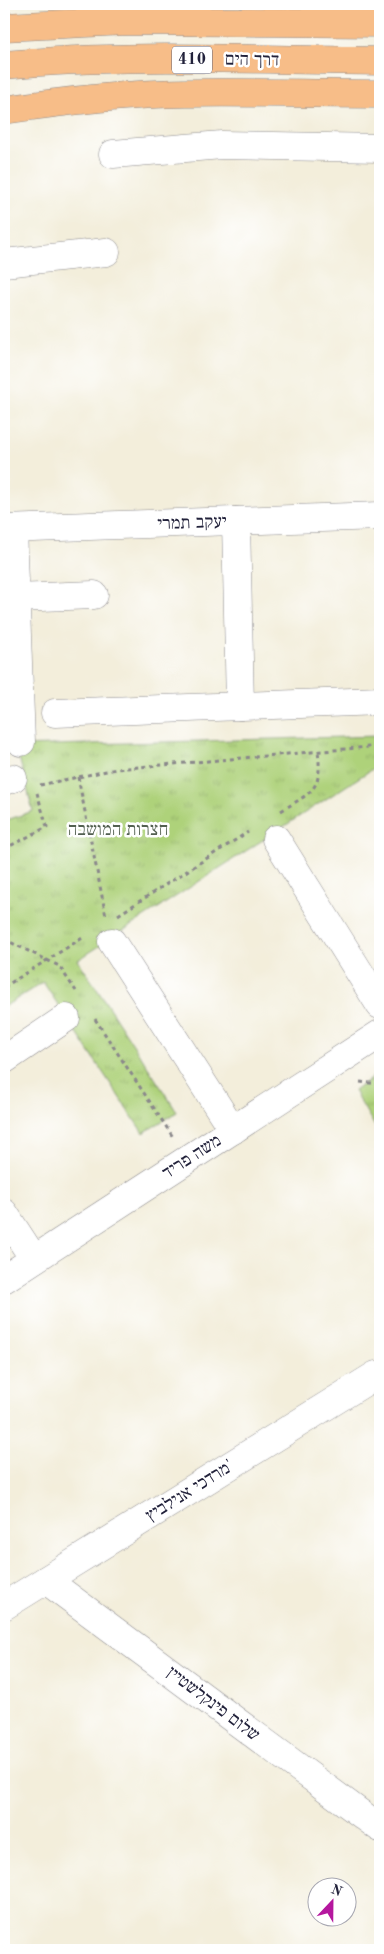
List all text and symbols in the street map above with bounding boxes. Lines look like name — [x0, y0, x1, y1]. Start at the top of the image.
road number: 410 — [172, 46, 212, 74]
street label: דרך הים — [225, 51, 279, 69]
street label: יעקב תמרי — [157, 513, 227, 533]
park label: חצרות המושבה — [68, 821, 168, 839]
street label: משה פריד — [159, 1131, 225, 1183]
street label: מרדכי אנילביץ' — [142, 1456, 237, 1525]
street label: שלום פינקלשטיין — [163, 1663, 263, 1745]
north arrow — [306, 1876, 356, 1926]
text: N — [329, 1882, 344, 1899]

